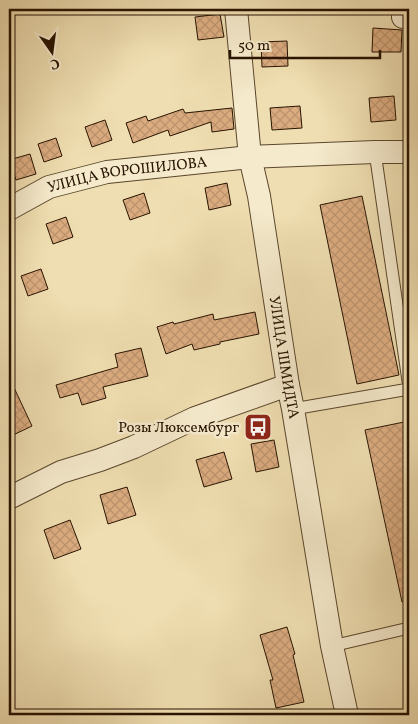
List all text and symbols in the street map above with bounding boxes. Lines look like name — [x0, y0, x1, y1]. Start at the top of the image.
north arrow — [28, 28, 78, 78]
scale bar — [230, 28, 380, 60]
text: 50 m — [238, 36, 270, 57]
text: С — [48, 53, 61, 73]
street label: УЛИЦА ВОРОШИЛОВА — [45, 153, 209, 199]
street label: УЛИЦА ШМИДТА — [262, 295, 304, 421]
bus stop icon: Розы Люксембург — [243, 412, 273, 442]
place label: Розы Люксембург — [118, 418, 239, 439]

